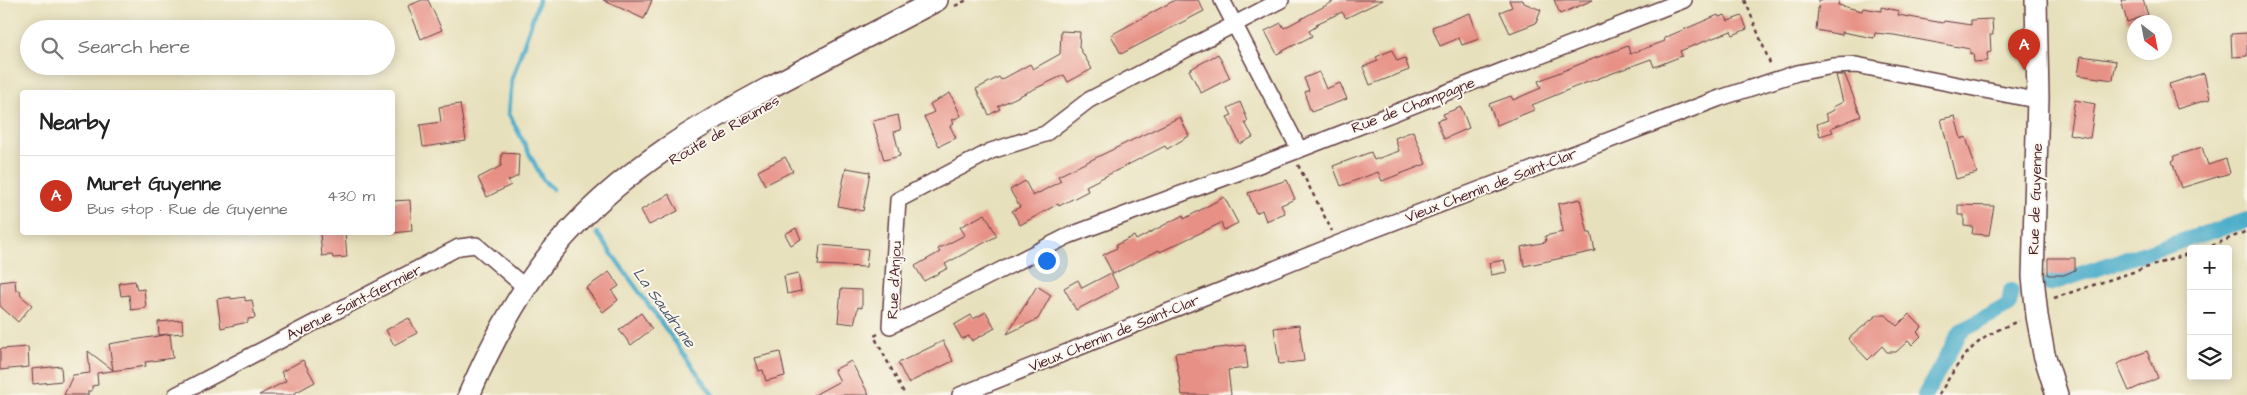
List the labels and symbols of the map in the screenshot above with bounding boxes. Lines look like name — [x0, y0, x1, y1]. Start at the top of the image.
north arrow — [2127, 15, 2172, 60]
pin: A — [2008, 29, 2040, 70]
street label: Rue de Champagne — [1348, 72, 1478, 140]
street label: Route de Rieumes — [665, 90, 784, 171]
street label: Vieux Chemin de Saint-Clar — [1402, 143, 1580, 228]
street label: Rue de Guyenne — [2023, 143, 2049, 255]
street label: Rue d'Anjou — [882, 240, 907, 320]
your location — [1034, 248, 1060, 274]
street label: Avenue Saint-Germier — [283, 259, 426, 346]
water label: La Saudrune — [628, 263, 702, 353]
street label: Vieux Chemin de Saint-Clar — [1026, 290, 1203, 377]

